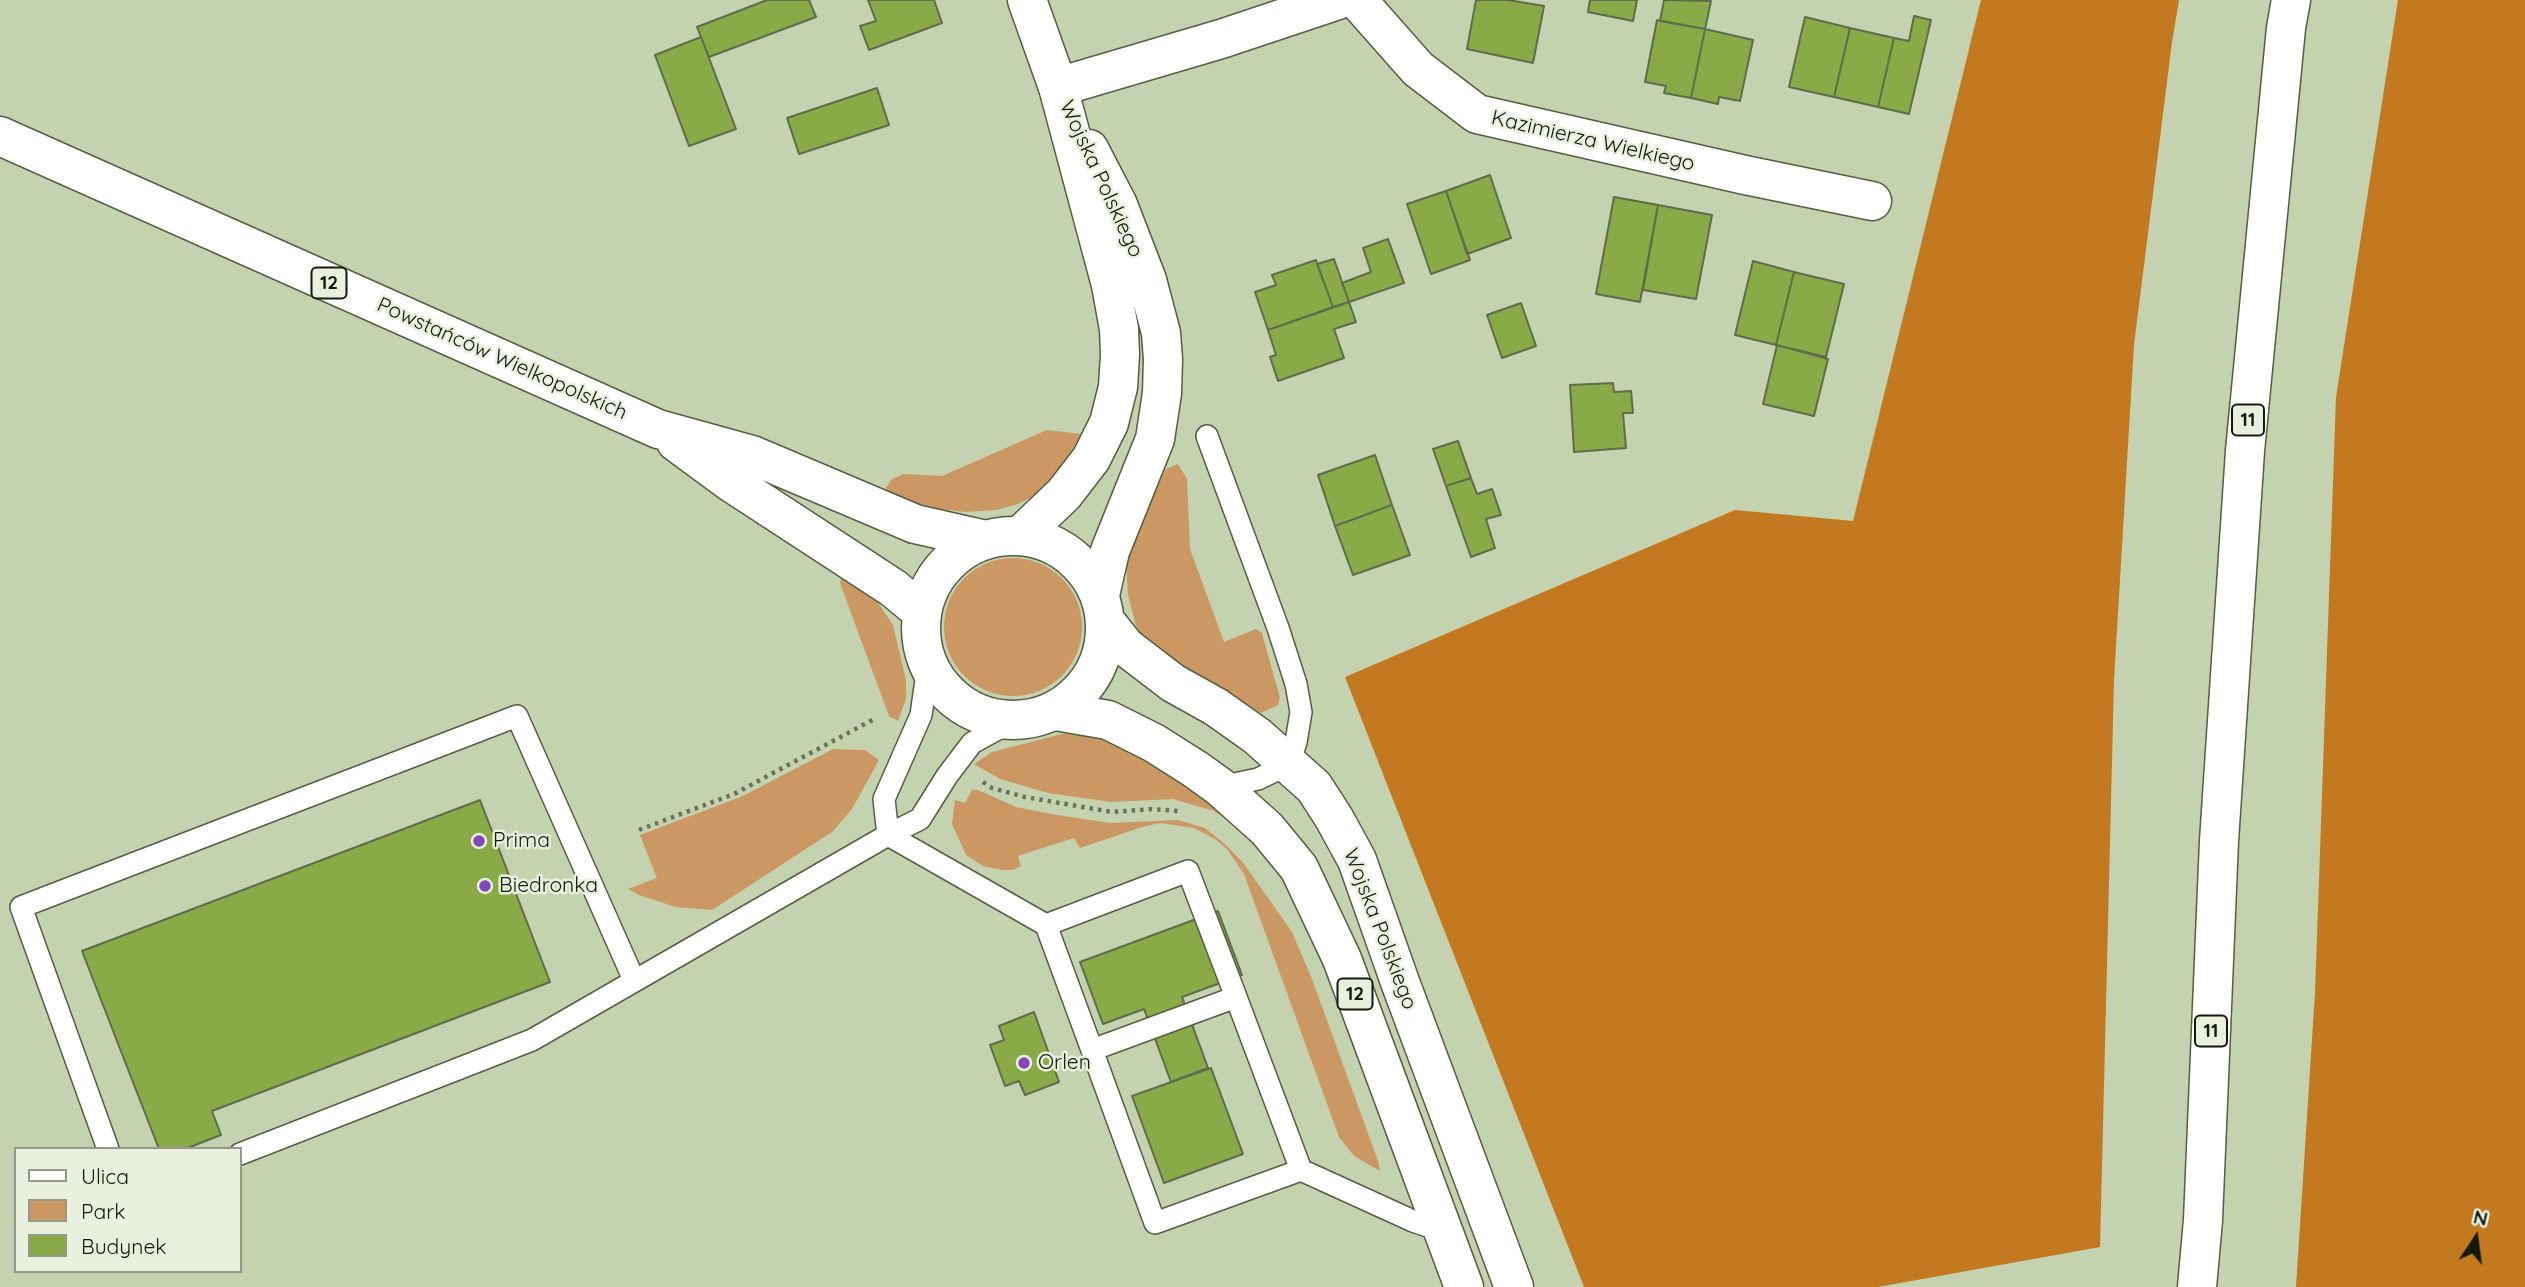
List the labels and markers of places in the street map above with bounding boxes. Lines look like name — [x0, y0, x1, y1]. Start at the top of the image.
place label: Prima — [493, 828, 550, 854]
marker: Prima — [471, 833, 487, 849]
place label: Biedronka — [499, 873, 598, 899]
marker: Biedronka — [477, 878, 493, 894]
place label: Orlen — [1038, 1050, 1091, 1076]
marker: Orlen — [1016, 1055, 1032, 1071]

